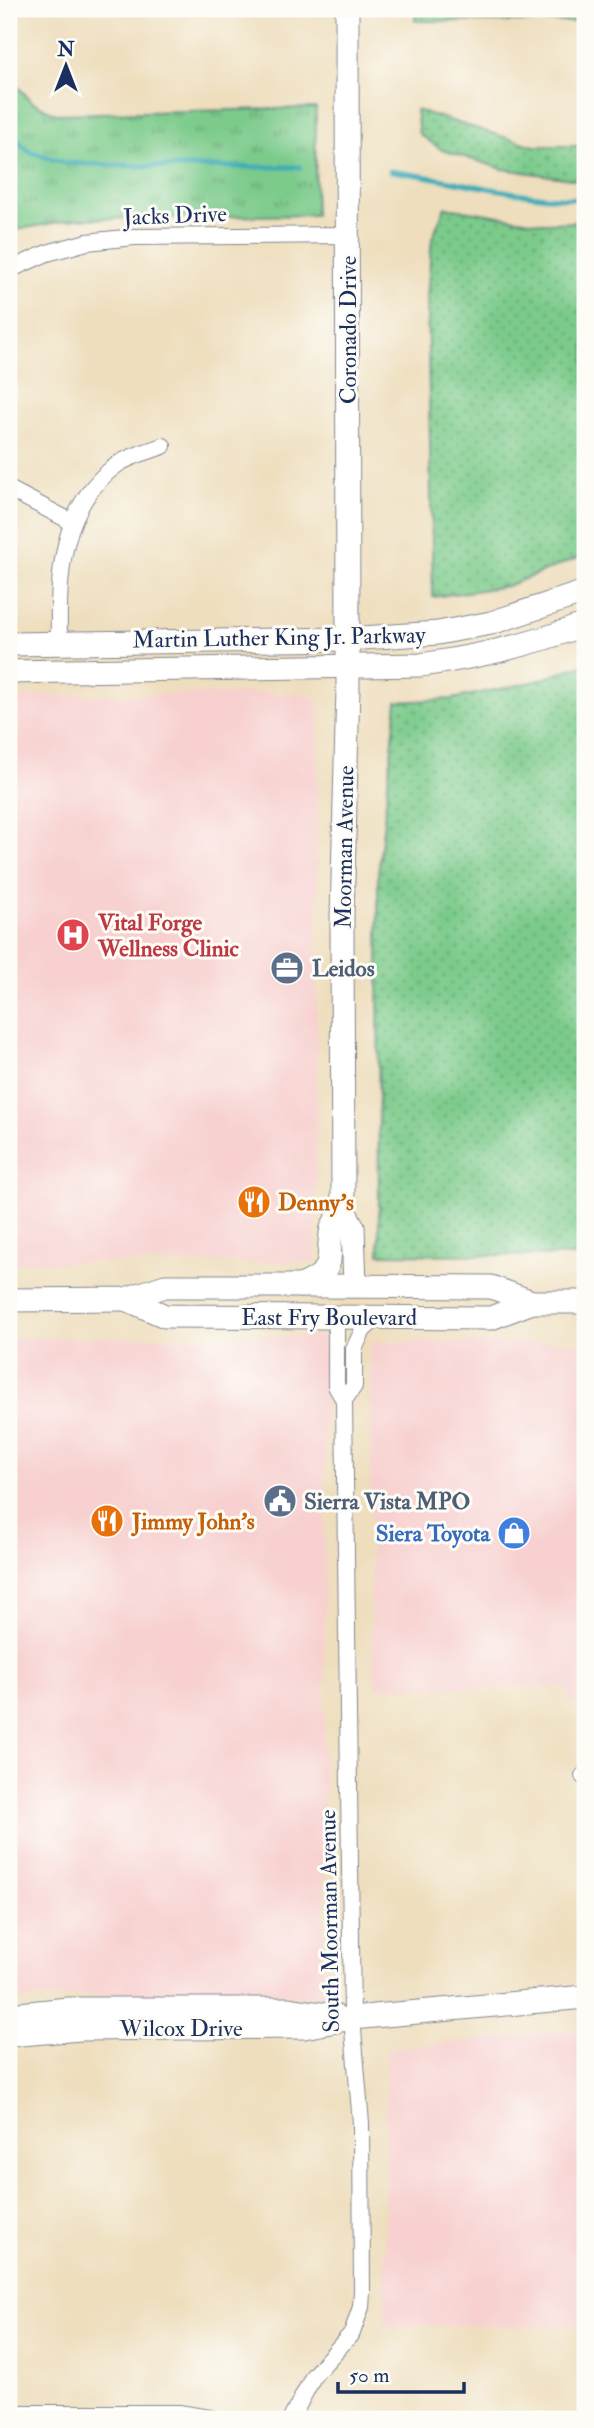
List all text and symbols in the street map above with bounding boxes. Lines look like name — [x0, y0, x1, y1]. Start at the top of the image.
north arrow — [32, 32, 102, 102]
text: N — [56, 38, 75, 62]
street label: Jacks Drive — [122, 199, 228, 232]
street label: Coronado Drive — [334, 255, 363, 404]
street label: Martin Luther King Jr. Parkway — [132, 620, 427, 655]
street label: Moorman Avenue — [329, 765, 360, 929]
place label: Vital Forge Wellness Clinic — [97, 908, 240, 963]
hospital icon: Vital Forge Wellness Clinic — [54, 916, 92, 954]
office icon: Leidos — [268, 949, 306, 987]
place label: Leidos — [312, 954, 375, 983]
restaurant icon: Denny's — [235, 1183, 273, 1221]
place label: Denny's — [278, 1188, 354, 1218]
street label: East Fry Boulevard — [241, 1303, 417, 1332]
public building icon: Sierra Vista MPO — [261, 1482, 299, 1520]
place label: Sierra Vista MPO — [304, 1487, 470, 1516]
restaurant icon: Jimmy John's — [88, 1502, 126, 1540]
place label: Jimmy John's — [131, 1507, 255, 1537]
shop icon: Siera Toyota — [495, 1514, 533, 1552]
place label: Siera Toyota — [376, 1519, 492, 1549]
street label: South Moorman Avenue — [313, 1809, 346, 2033]
street label: Wilcox Drive — [118, 2014, 243, 2043]
scale bar — [338, 2351, 464, 2395]
text: 50 m — [349, 2362, 390, 2389]

